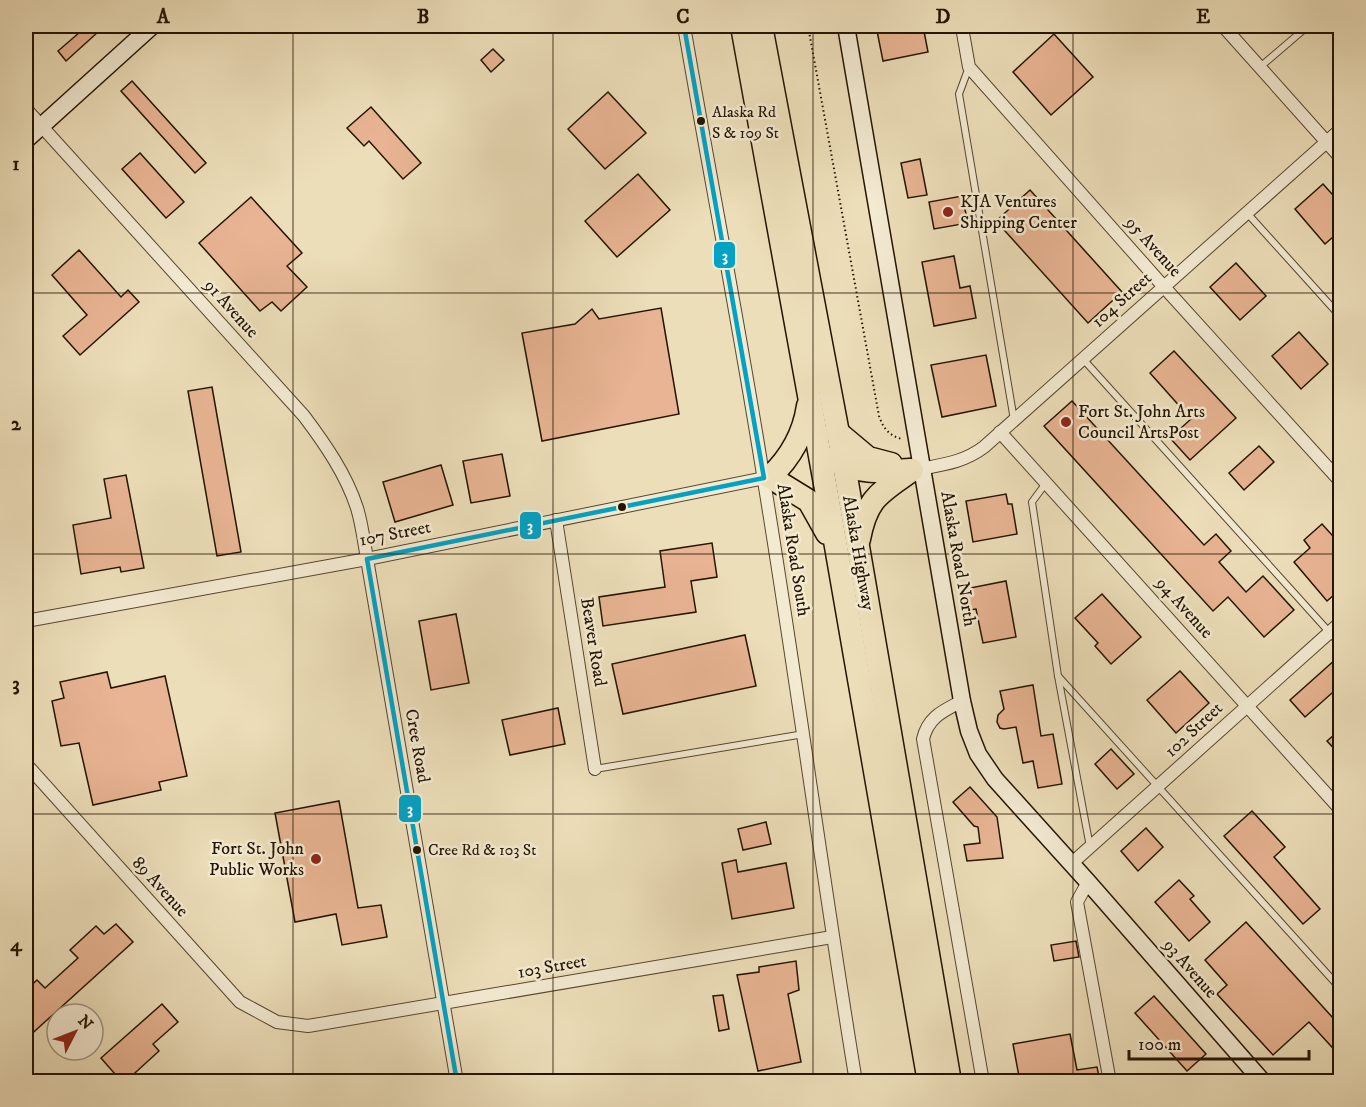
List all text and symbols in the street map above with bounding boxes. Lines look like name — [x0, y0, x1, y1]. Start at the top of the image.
text: A — [156, 5, 171, 30]
text: B — [417, 5, 429, 30]
text: C — [676, 5, 690, 30]
text: D — [936, 5, 951, 30]
text: E — [1196, 5, 1210, 30]
place label: Alaska Rd S & 109 St — [712, 102, 779, 143]
marker: Alaska Rd S & 109 St — [695, 115, 707, 127]
text: 1 — [12, 152, 20, 177]
place label: KJA Ventures Shipping Center — [960, 191, 1077, 234]
marker: KJA Ventures Shipping Center — [941, 205, 955, 219]
street label: 95 Avenue — [1120, 212, 1186, 282]
line badge: 3 — [713, 241, 736, 269]
text: 3 — [722, 246, 728, 266]
street label: 104 Street — [1088, 267, 1157, 333]
street label: 91 Avenue — [198, 274, 263, 343]
place label: Fort St. John Arts Council ArtsPost — [1078, 401, 1205, 444]
text: 2 — [11, 412, 22, 437]
marker: Fort St. John Arts Council ArtsPost — [1059, 415, 1073, 429]
street label: Alaska Road South — [772, 482, 814, 619]
street label: Alaska Road North — [935, 490, 981, 629]
street label: Alaska Highway — [837, 494, 879, 613]
unlabelled marker — [616, 501, 628, 513]
line badge: 3 — [519, 511, 542, 540]
street label: 107 Street — [357, 516, 433, 552]
text: 3 — [527, 516, 533, 536]
street label: 94 Avenue — [1150, 572, 1217, 643]
street label: Beaver Road — [575, 596, 611, 688]
text: 3 — [12, 672, 20, 697]
street label: 102 Street — [1160, 697, 1228, 762]
street label: Cree Road — [400, 707, 434, 785]
line badge: 3 — [398, 794, 422, 823]
text: 3 — [407, 799, 413, 819]
place label: Fort St. John Public Works — [209, 838, 305, 881]
place label: Cree Rd & 103 St — [428, 840, 536, 860]
marker: Cree Rd & 103 St — [411, 844, 423, 856]
street label: 89 Avenue — [127, 852, 193, 922]
marker: Fort St. John Public Works — [309, 852, 323, 866]
text: 4 — [10, 933, 23, 958]
street label: 93 Avenue — [1158, 934, 1222, 1003]
street label: 103 Street — [516, 950, 588, 984]
north arrow — [45, 1002, 105, 1062]
text: N — [74, 1011, 97, 1034]
scale bar — [1129, 1023, 1309, 1061]
text: 100 m — [1138, 1034, 1181, 1056]

